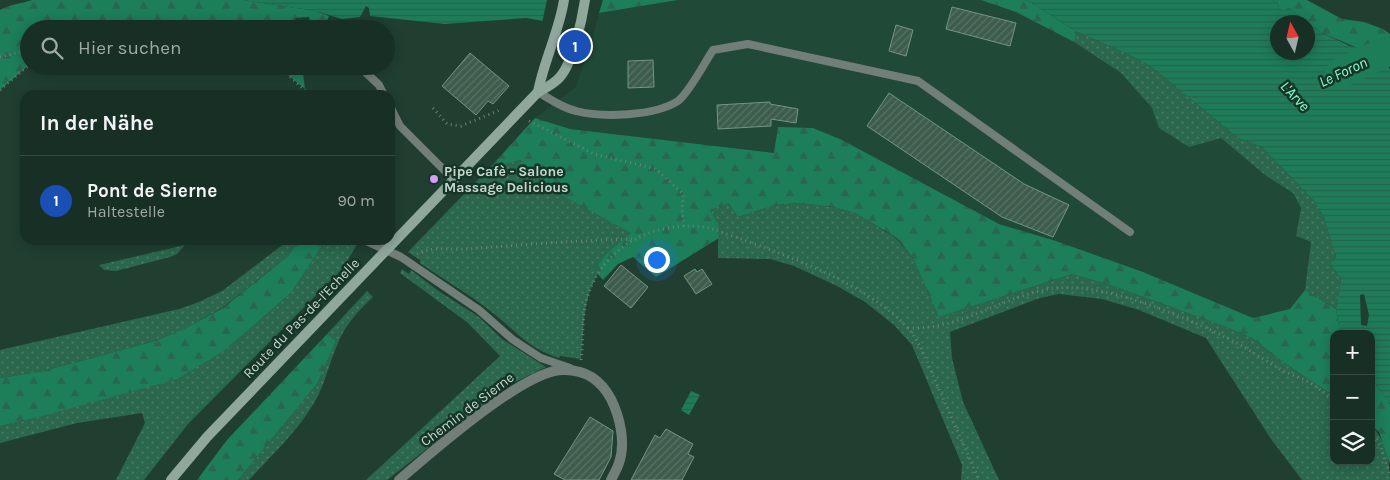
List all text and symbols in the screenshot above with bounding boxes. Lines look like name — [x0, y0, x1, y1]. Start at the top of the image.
north arrow — [1270, 15, 1315, 60]
search box — [20, 20, 395, 75]
pin: 1 — [559, 27, 591, 65]
icon: search — [38, 34, 66, 62]
text: Hier suchen — [78, 37, 181, 59]
water label: Le Foron — [1316, 53, 1370, 91]
water label: L'Arve — [1277, 77, 1313, 115]
text: In der Nähe — [40, 111, 154, 135]
place label: Pipe Cafè - Salone Massage Delicious — [444, 163, 568, 196]
marker: Pipe Cafè - Salone Massage Delicious — [428, 173, 440, 185]
text: Pont de Sierne — [87, 180, 217, 202]
text: 1 — [53, 191, 59, 210]
text: 90 m — [337, 191, 375, 210]
text: Haltestelle — [87, 202, 165, 221]
your location — [644, 247, 670, 273]
street label: Route du Pas-de-l'Echelle — [240, 255, 363, 382]
map controls — [1330, 330, 1375, 465]
button: + — [1330, 330, 1375, 375]
street label: Chemin de Sierne — [417, 369, 517, 450]
button: − — [1330, 375, 1375, 420]
button: layers — [1330, 420, 1375, 465]

